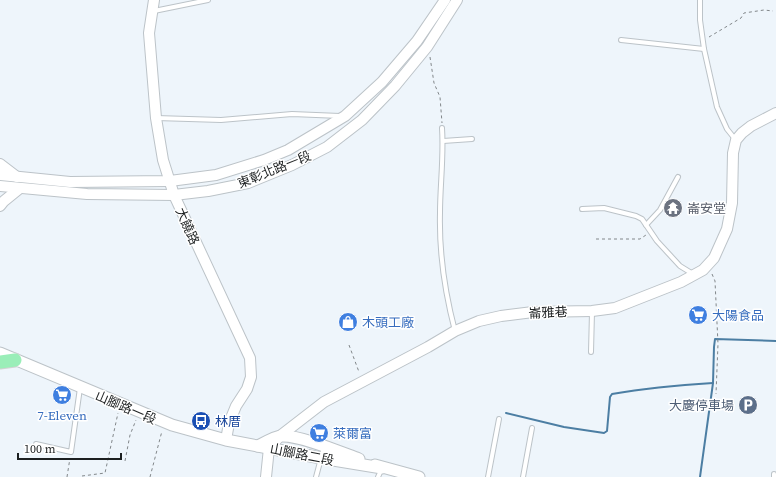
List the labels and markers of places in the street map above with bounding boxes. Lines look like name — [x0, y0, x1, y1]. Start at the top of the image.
temple icon: 崙安堂 — [662, 197, 684, 219]
place label: 崙安堂 — [687, 200, 726, 217]
supermarket icon: 大陽食品 — [687, 304, 709, 326]
place label: 大陽食品 — [712, 307, 764, 324]
shop icon: 木頭工廠 — [337, 311, 359, 333]
place label: 木頭工廠 — [362, 314, 414, 331]
supermarket icon: 7-Eleven — [51, 384, 73, 406]
parking icon: 大慶停車場 — [737, 394, 759, 416]
place label: 大慶停車場 — [669, 397, 734, 414]
place label: 7-Eleven — [37, 407, 87, 424]
bus stop icon: 林厝 — [190, 410, 212, 432]
place label: 林厝 — [215, 413, 241, 430]
supermarket icon: 萊爾富 — [308, 422, 330, 444]
place label: 萊爾富 — [333, 425, 372, 442]

